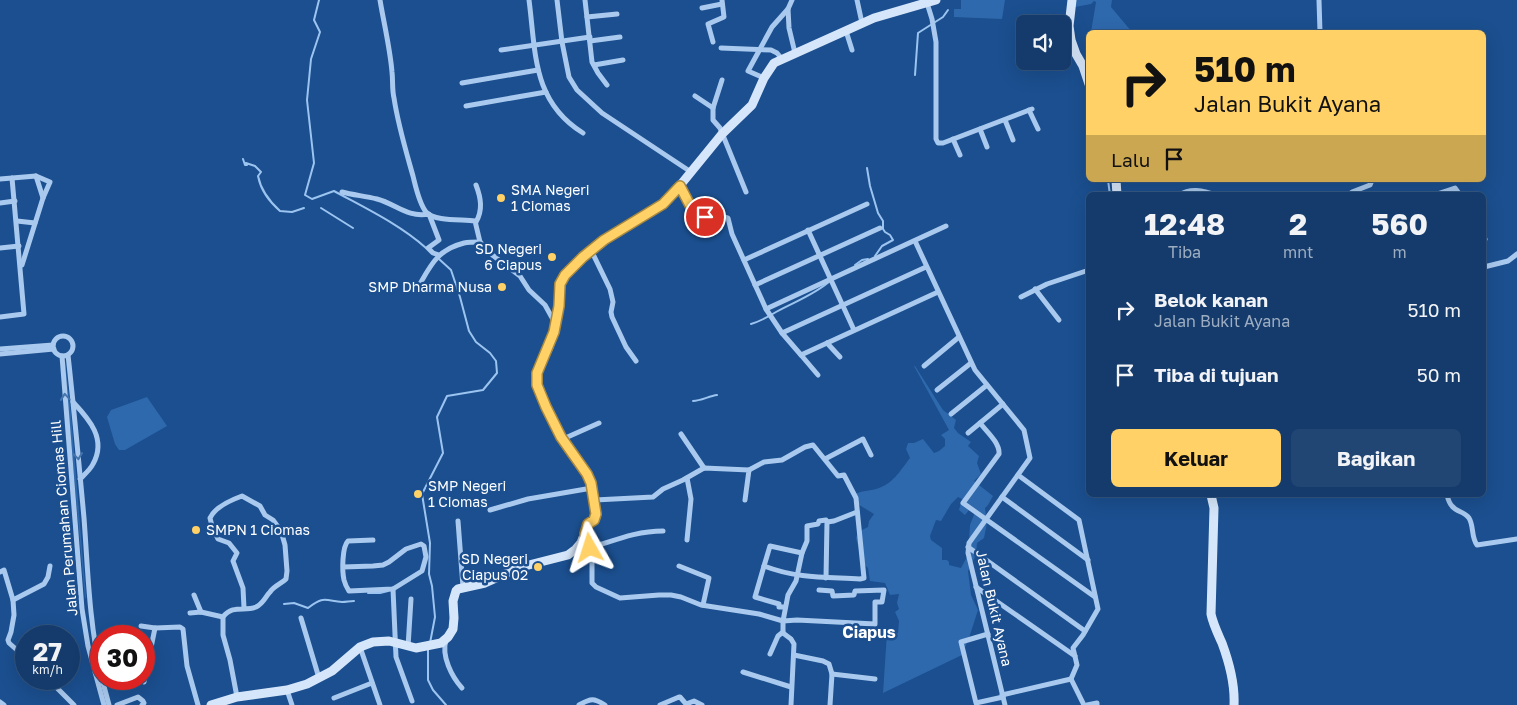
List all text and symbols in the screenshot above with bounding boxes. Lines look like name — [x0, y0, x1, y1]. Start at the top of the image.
map controls — [1016, 15, 1071, 70]
button: sound — [1016, 15, 1071, 70]
text: 510 m — [1194, 48, 1296, 90]
icon: right — [1111, 50, 1176, 115]
text: Jalan Bukit Ayana — [1194, 90, 1381, 117]
icon: arrive — [1160, 145, 1188, 173]
text: Lalu — [1111, 148, 1150, 171]
place label: SMA Negeri 1 Ciomas — [511, 181, 590, 214]
marker: SMA Negeri 1 Ciomas — [495, 192, 507, 204]
pin — [684, 196, 726, 238]
icon: arrive — [691, 203, 719, 231]
text: 12:48 — [1144, 206, 1225, 242]
text: 2 — [1289, 206, 1307, 242]
text: 560 — [1371, 206, 1428, 242]
place label: SD Negeri 6 Ciapus — [475, 240, 542, 273]
text: Tiba — [1168, 242, 1201, 262]
text: mnt — [1283, 242, 1313, 262]
text: m — [1393, 242, 1407, 262]
marker: SD Negeri 6 Ciapus — [546, 251, 558, 263]
place label: SMP Dharma Nusa — [368, 278, 492, 295]
marker: SMP Dharma Nusa — [496, 281, 508, 293]
text: Belok kanan — [1154, 288, 1268, 311]
icon: right — [1111, 296, 1139, 324]
text: 510 m — [1407, 298, 1461, 321]
text: Jalan Bukit Ayana — [1154, 311, 1290, 331]
icon: arrive — [1111, 361, 1139, 389]
text: Tiba di tujuan — [1154, 363, 1279, 386]
text: 50 m — [1417, 363, 1461, 386]
one-way arrow — [60, 393, 71, 401]
street label: Jalan Perumahan Ciomas Hill — [46, 419, 81, 617]
button: Keluar — [1111, 429, 1281, 487]
button: Bagikan — [1291, 429, 1461, 487]
one-way arrow — [72, 452, 83, 460]
place label: SMP Negeri 1 Ciomas — [428, 477, 506, 510]
marker: SMP Negeri 1 Ciomas — [412, 488, 424, 500]
place label: SMPN 1 Ciomas — [206, 521, 310, 538]
position arrow — [563, 521, 615, 573]
marker: SMPN 1 Ciomas — [190, 524, 202, 536]
street label: Jalan Bukit Ayana — [973, 548, 1016, 668]
place label: SD Negeri Ciapus 02 — [461, 550, 528, 583]
marker: SD Negeri Ciapus 02 — [532, 561, 544, 573]
district label: Ciapus — [842, 622, 896, 642]
speed limit sign: 30 — [90, 625, 155, 690]
text: 27 — [33, 636, 62, 667]
text: km/h — [32, 662, 63, 677]

